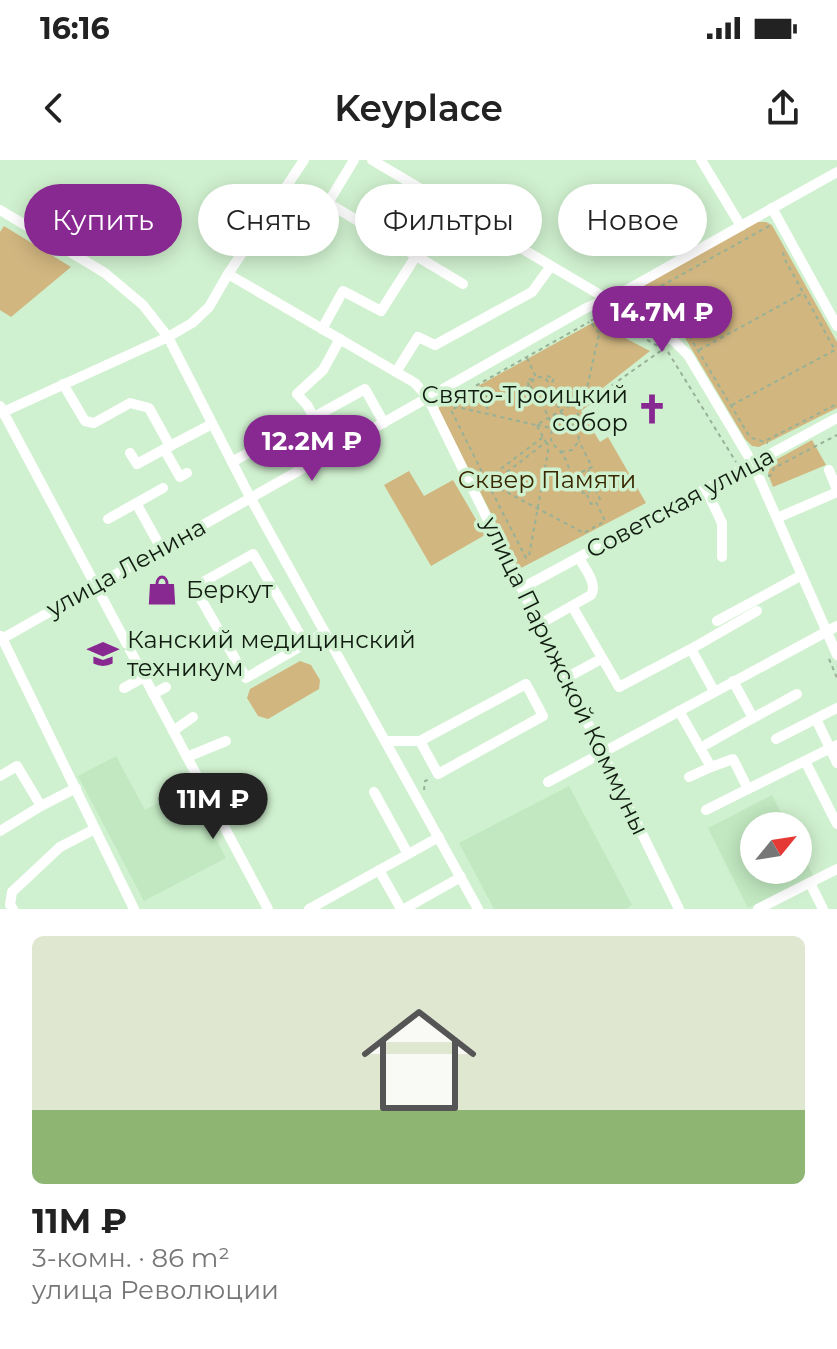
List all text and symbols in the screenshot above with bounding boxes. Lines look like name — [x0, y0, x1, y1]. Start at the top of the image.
text: 16:16 — [40, 10, 110, 47]
icon: back — [32, 86, 76, 130]
text: Keyplace — [334, 86, 503, 130]
icon: share — [761, 86, 805, 130]
chip: Купить — [24, 184, 182, 256]
chip: Снять — [198, 184, 339, 256]
chip: Фильтры — [355, 184, 542, 256]
chip: Новое — [558, 184, 707, 256]
pin: 14.7M ₽ — [588, 286, 736, 354]
text: 14.7M ₽ — [610, 296, 714, 328]
place label: Свято-Троицкий собор — [422, 380, 628, 437]
church icon: Свято-Троицкий собор — [635, 392, 669, 426]
pin: 12.2M ₽ — [238, 415, 386, 483]
text: 12.2M ₽ — [262, 425, 362, 457]
street label: Советская улица — [581, 441, 779, 564]
park label: Сквер Памяти — [458, 465, 636, 494]
street label: улица Парижской Коммуны — [475, 511, 655, 840]
street label: улица Ленина — [40, 512, 211, 624]
shop icon: Беркут — [145, 573, 179, 607]
place label: Беркут — [186, 575, 274, 604]
place label: Канский медицинский техникум — [127, 625, 416, 682]
school or university icon: Канский медицинский техникум — [86, 637, 120, 671]
pin: 11M ₽ — [157, 773, 269, 841]
text: 11M ₽ — [177, 783, 249, 815]
north arrow — [740, 812, 812, 884]
map controls — [740, 812, 812, 884]
icon: home — [347, 988, 491, 1132]
text: 11M ₽ — [32, 1200, 127, 1242]
text: 3-комн. · 86 m² — [32, 1242, 230, 1274]
text: улица Революции — [32, 1274, 279, 1306]

